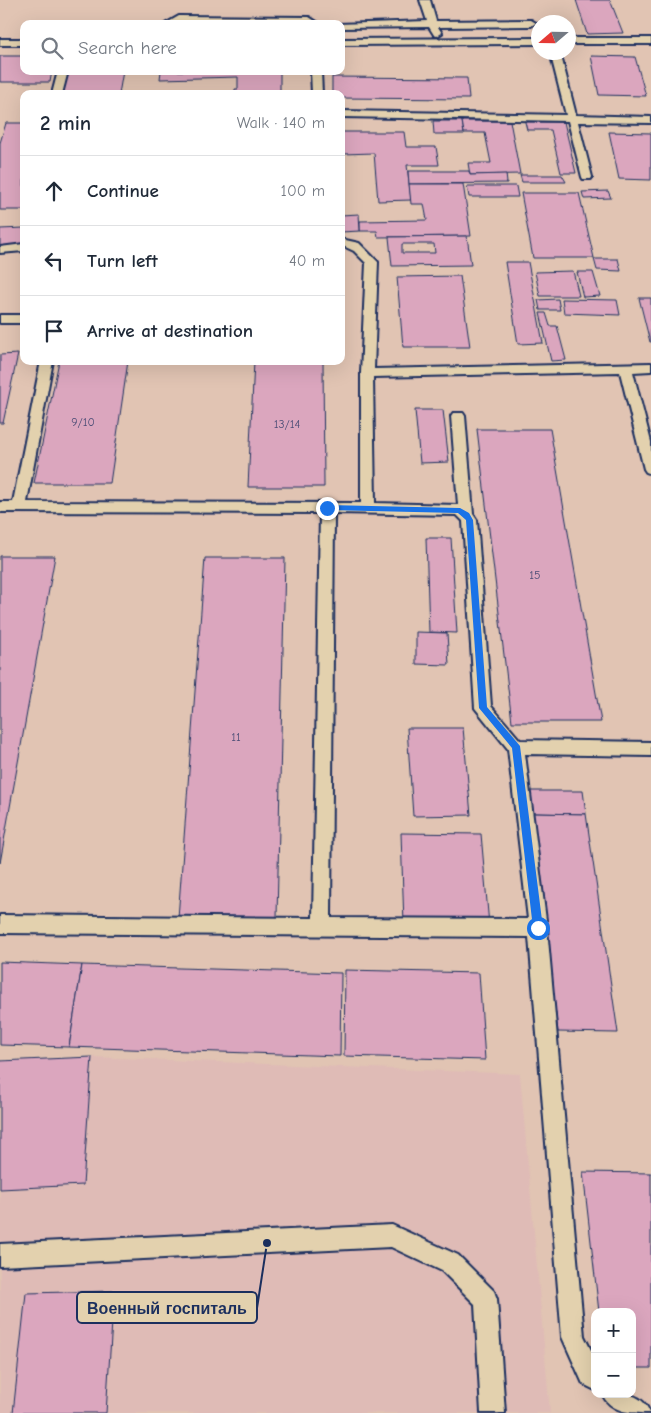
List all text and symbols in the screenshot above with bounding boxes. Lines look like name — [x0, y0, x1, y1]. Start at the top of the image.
north arrow — [531, 15, 576, 60]
search box — [20, 20, 345, 75]
icon: search — [38, 34, 66, 62]
text: Search here — [78, 37, 177, 59]
text: 2 min — [40, 111, 91, 135]
text: Walk · 140 m — [237, 114, 325, 132]
icon: ahead — [40, 177, 68, 205]
text: Continue — [87, 180, 159, 202]
text: 100 m — [281, 182, 325, 200]
icon: left — [40, 247, 68, 275]
text: Turn left — [87, 250, 158, 272]
text: 40 m — [289, 252, 325, 270]
icon: arrive — [40, 317, 68, 345]
text: Arrive at destination — [87, 320, 253, 342]
house number: 9/10 — [71, 415, 95, 429]
house number: 13/14 — [274, 417, 300, 431]
route end — [316, 497, 339, 520]
house number: 15 — [529, 568, 541, 582]
house number: 11 — [231, 730, 241, 744]
route start — [527, 917, 550, 940]
callout: Военный госпиталь — [77, 1292, 257, 1323]
text: Военный госпиталь — [87, 1300, 247, 1318]
map controls — [591, 1308, 636, 1398]
button: + — [591, 1308, 636, 1353]
button: − — [591, 1353, 636, 1398]

